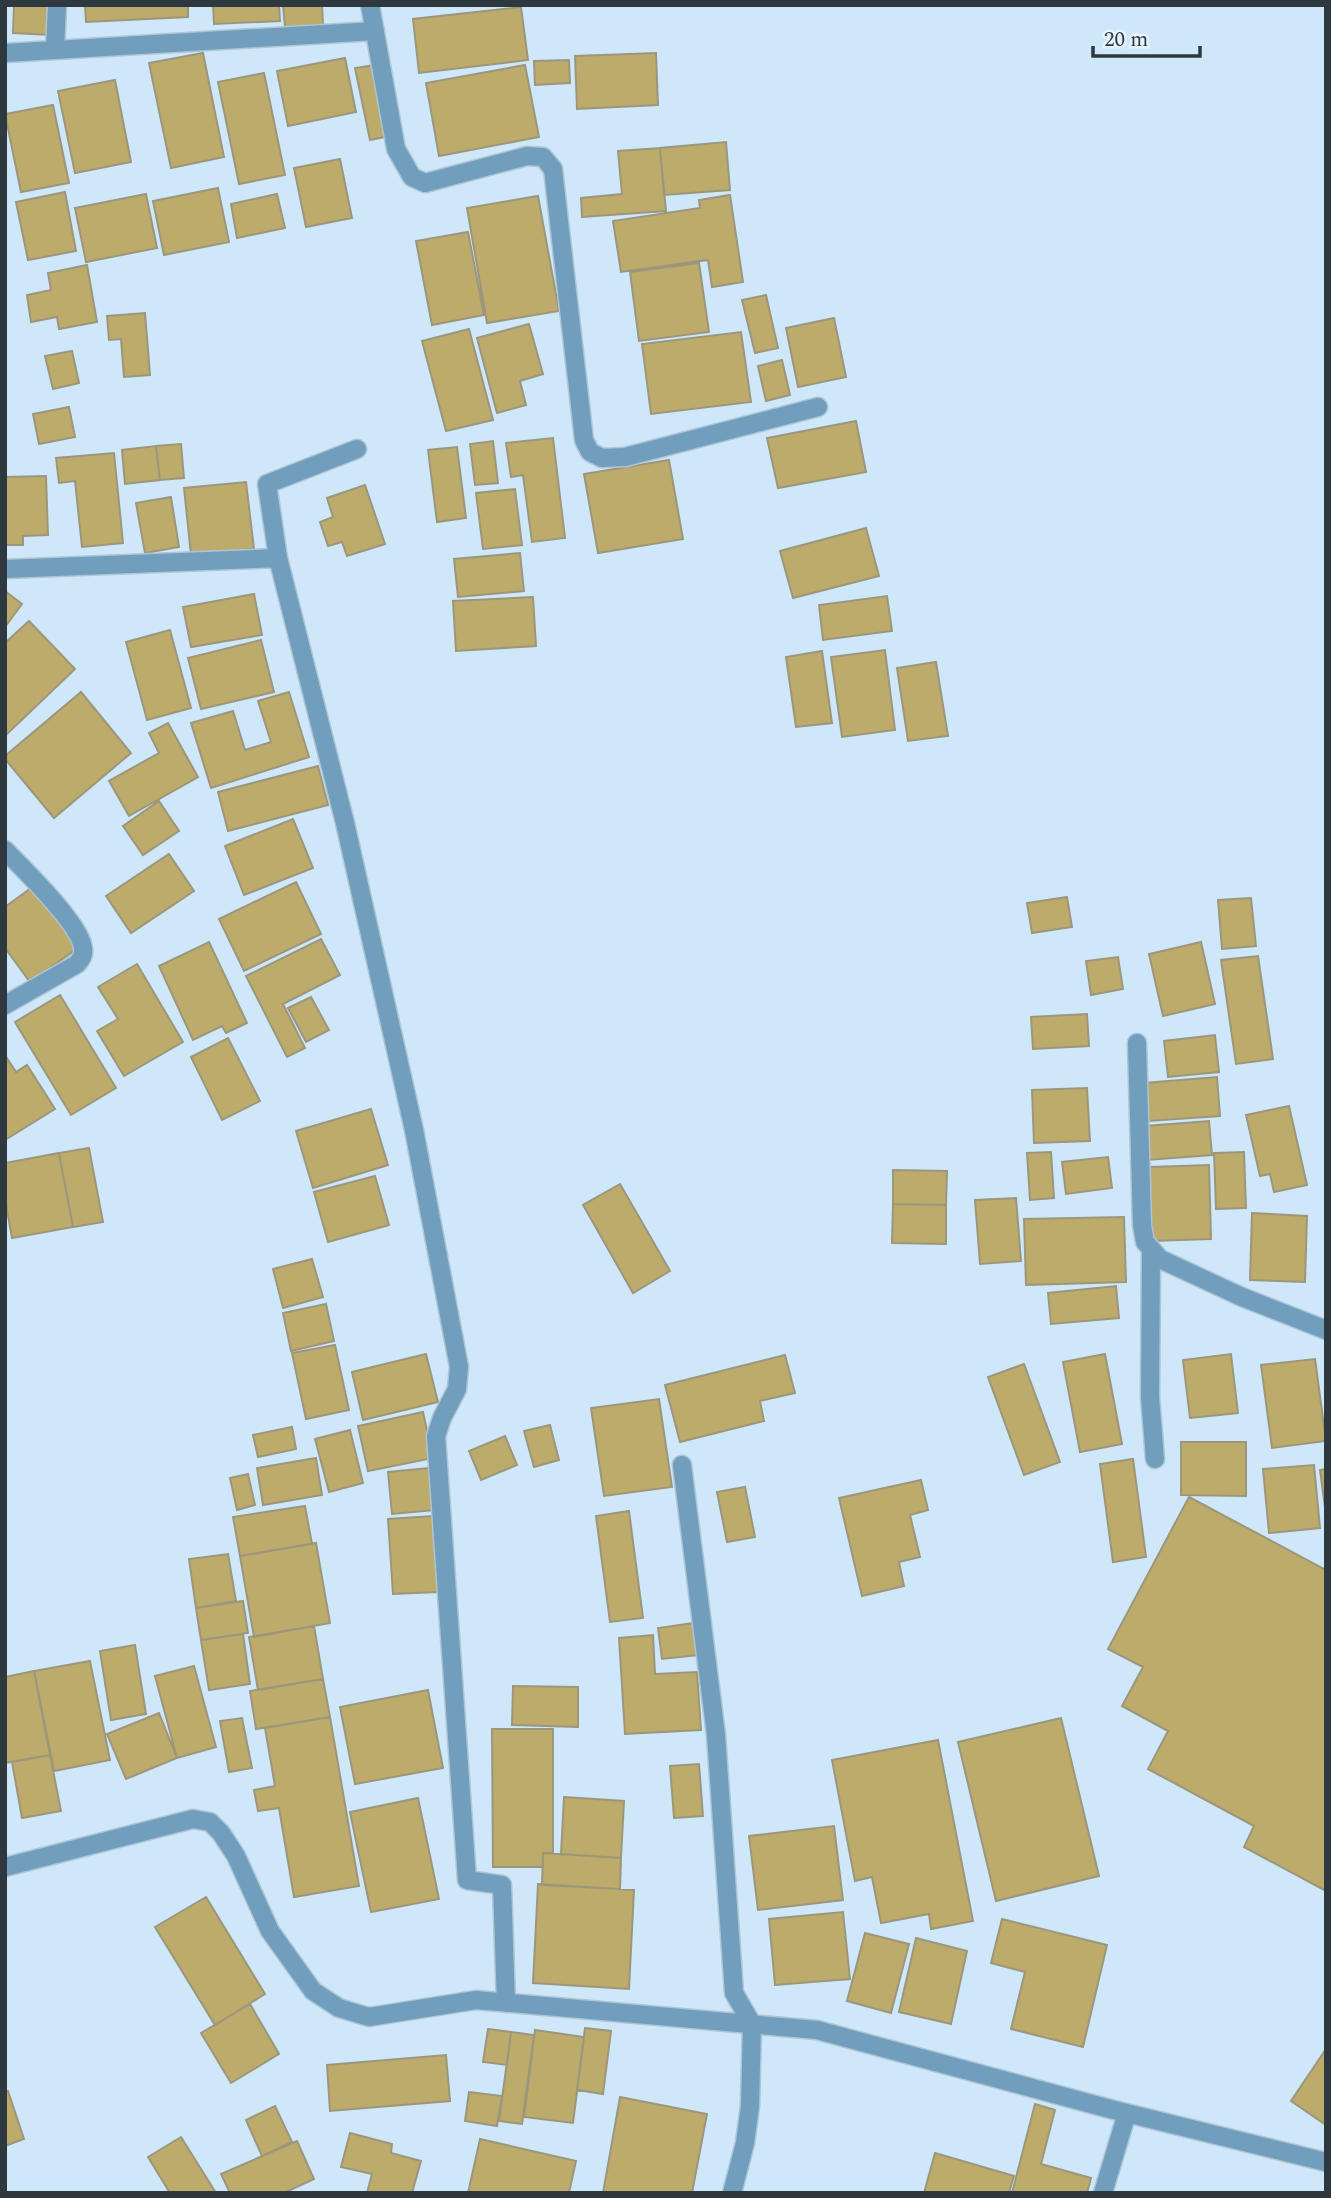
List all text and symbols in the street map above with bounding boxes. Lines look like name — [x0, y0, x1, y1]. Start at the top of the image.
scale bar — [1093, 14, 1200, 58]
text: 20 m — [1104, 24, 1148, 56]

